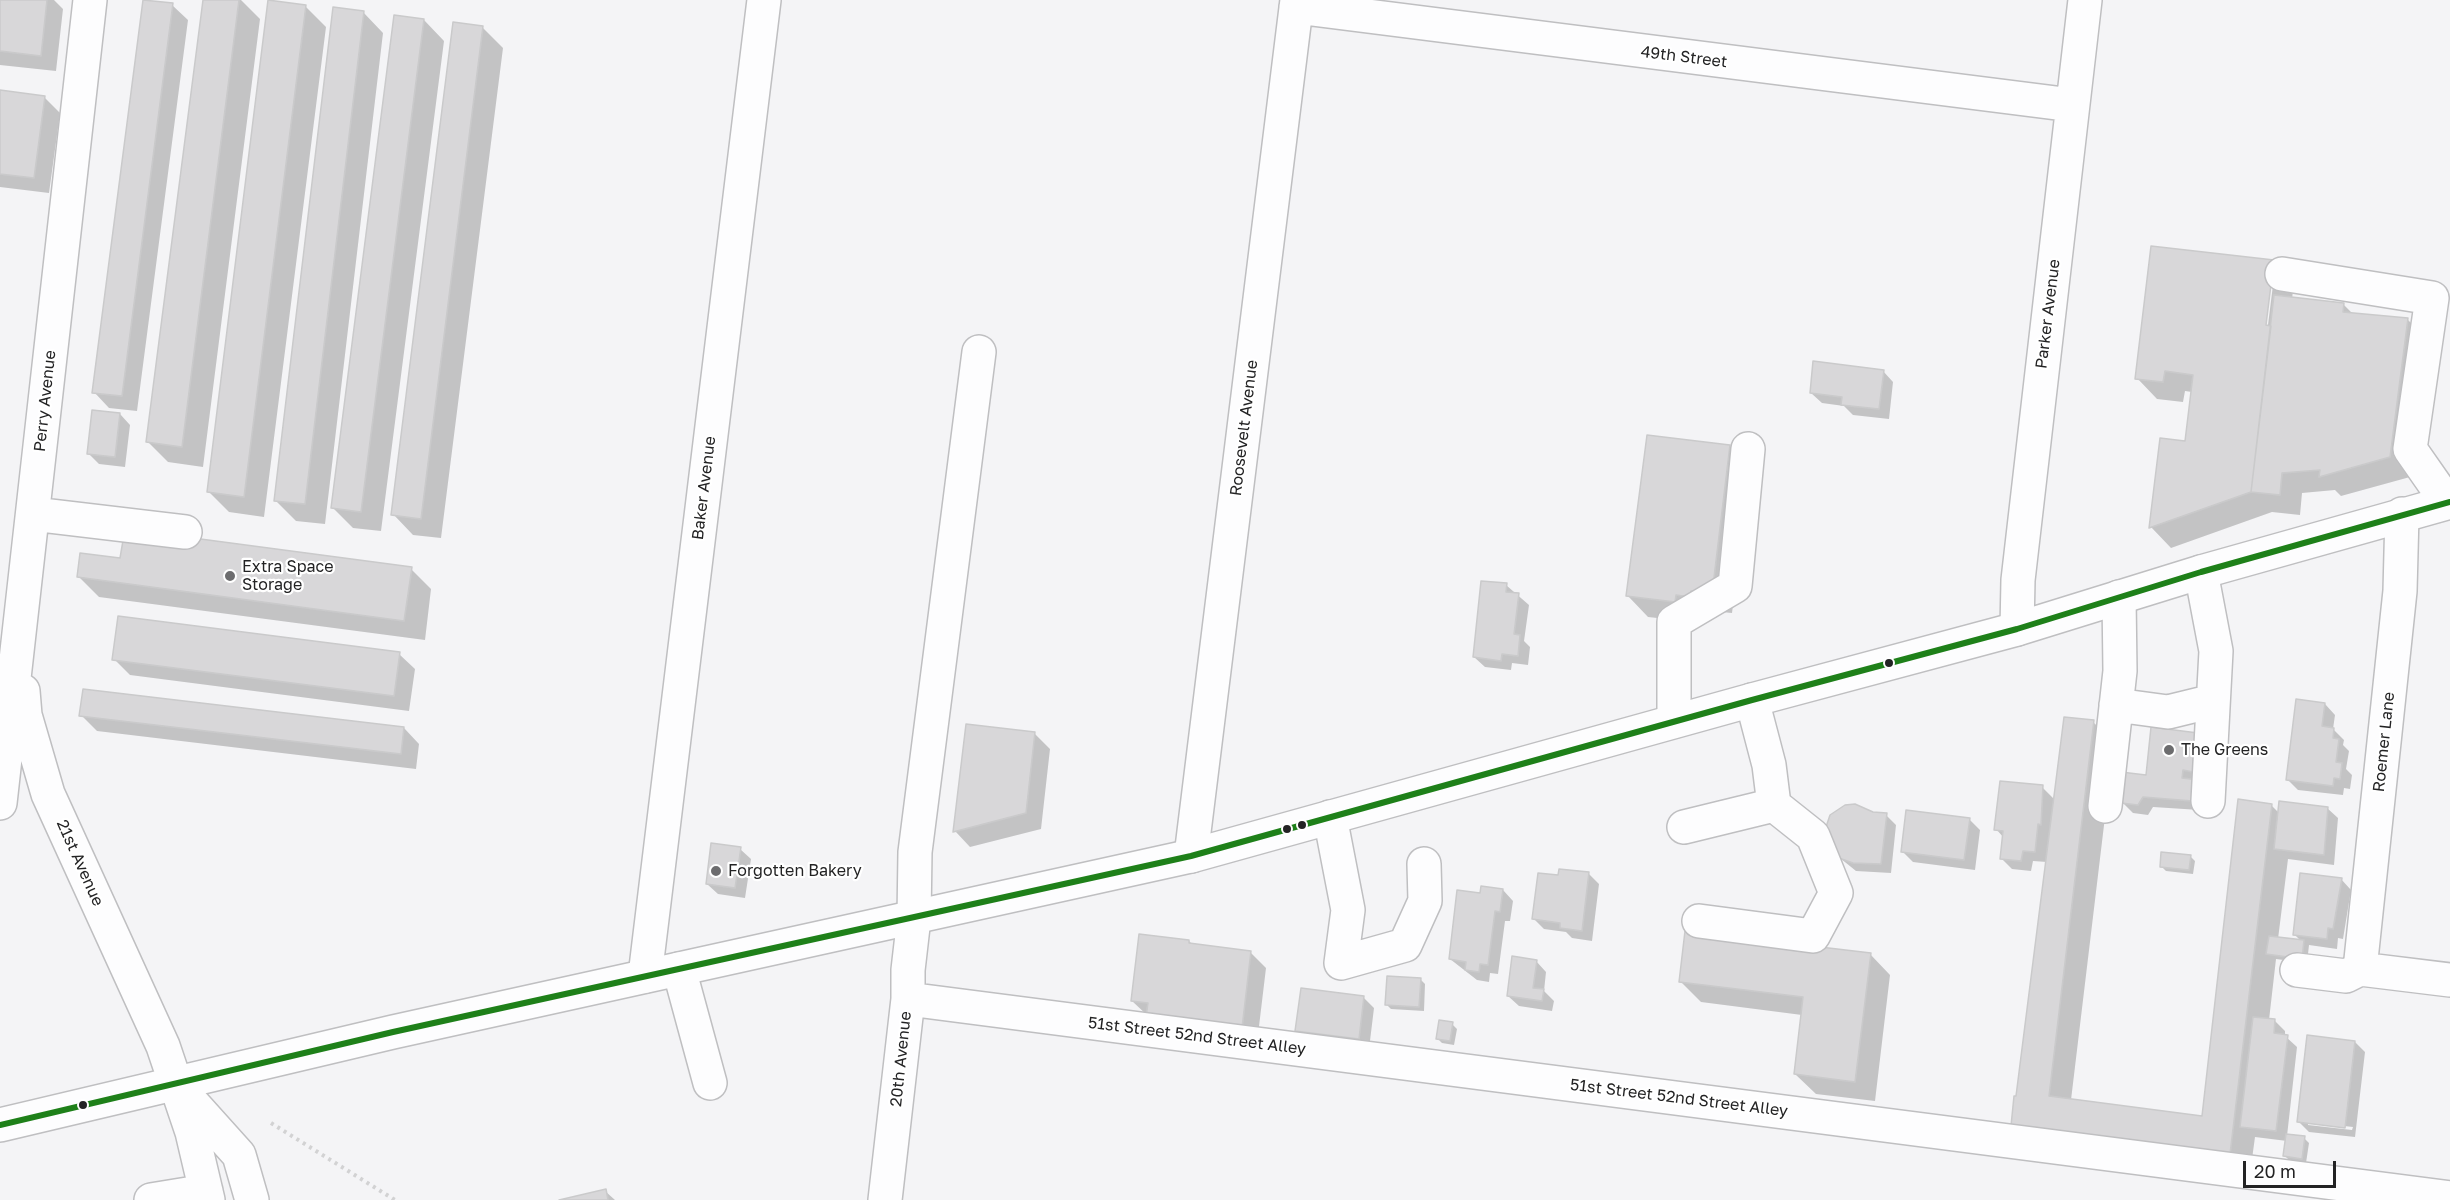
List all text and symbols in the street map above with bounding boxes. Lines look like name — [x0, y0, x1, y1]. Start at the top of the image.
street label: 49th Street — [1640, 42, 1728, 72]
street label: Parker Avenue — [2032, 258, 2064, 370]
street label: Perry Avenue — [30, 349, 60, 453]
street label: Roosevelt Avenue — [1226, 359, 1262, 497]
street label: Baker Avenue — [688, 435, 720, 541]
place label: Extra Space Storage — [242, 557, 334, 595]
marker: Extra Space Storage — [223, 569, 237, 583]
unlabelled marker — [1883, 657, 1895, 669]
street label: Roemer Lane — [2369, 691, 2399, 793]
place label: The Greens — [2181, 740, 2268, 760]
marker: The Greens — [2162, 743, 2176, 757]
street label: 21st Avenue — [52, 817, 108, 909]
unlabelled marker — [1296, 819, 1308, 831]
unlabelled marker — [1281, 823, 1293, 835]
place label: Forgotten Bakery — [728, 861, 862, 881]
marker: Forgotten Bakery — [709, 864, 723, 878]
street label: 20th Avenue — [886, 1010, 916, 1108]
street label: 51st Street 52nd Street Alley — [1087, 1013, 1307, 1059]
street label: 51st Street 52nd Street Alley — [1569, 1075, 1789, 1121]
unlabelled marker — [77, 1099, 89, 1111]
scale bar — [2246, 1149, 2339, 1187]
text: 20 m — [2254, 1160, 2296, 1182]

